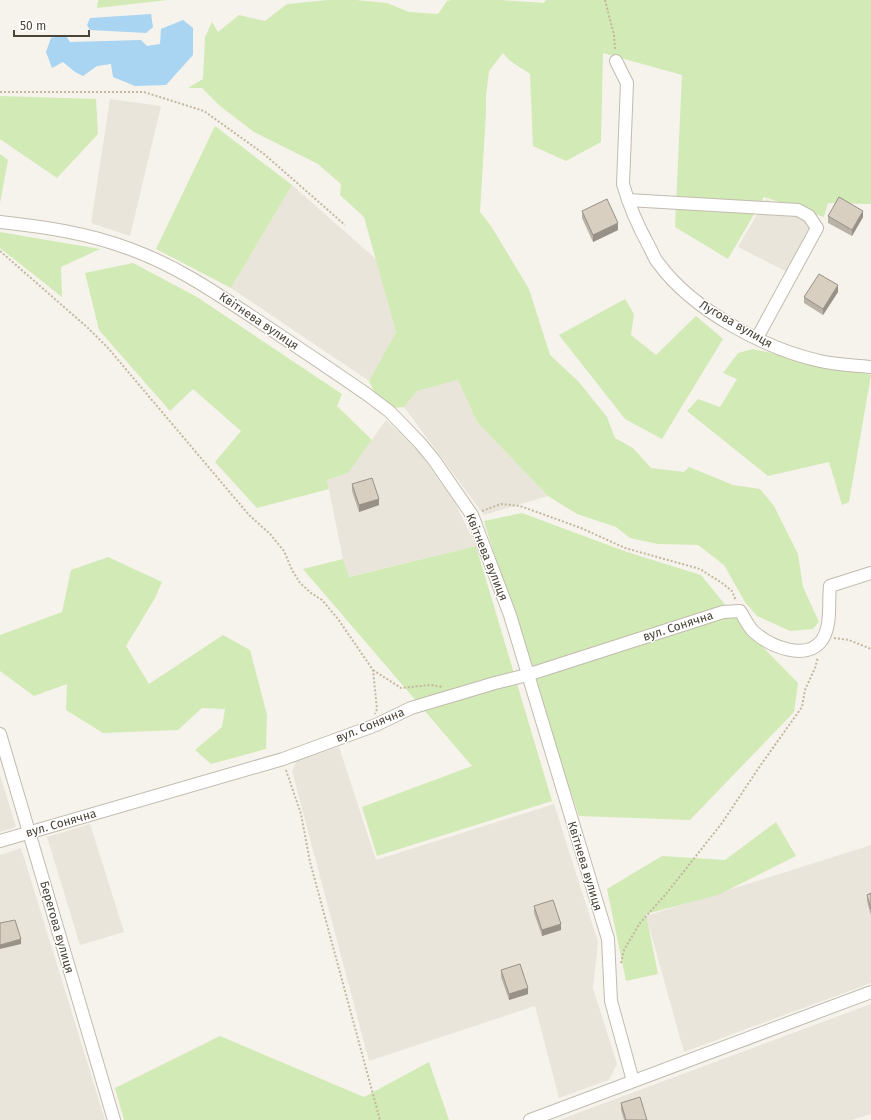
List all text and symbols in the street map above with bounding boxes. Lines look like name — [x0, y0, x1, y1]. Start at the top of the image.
scale bar — [14, 12, 89, 38]
text: 50 m — [20, 19, 46, 33]
street label: Квітнева вулиця — [217, 289, 301, 353]
street label: Лугова вулиця — [697, 297, 775, 351]
street label: Квітнева вулиця — [463, 511, 511, 603]
street label: вул. Сонячна — [641, 608, 715, 644]
street label: вул. Сонячна — [334, 705, 406, 745]
street label: вул. Сонячна — [24, 806, 98, 840]
street label: Квітнева вулиця — [565, 820, 605, 912]
street label: Берегова вулиця — [37, 879, 77, 975]

